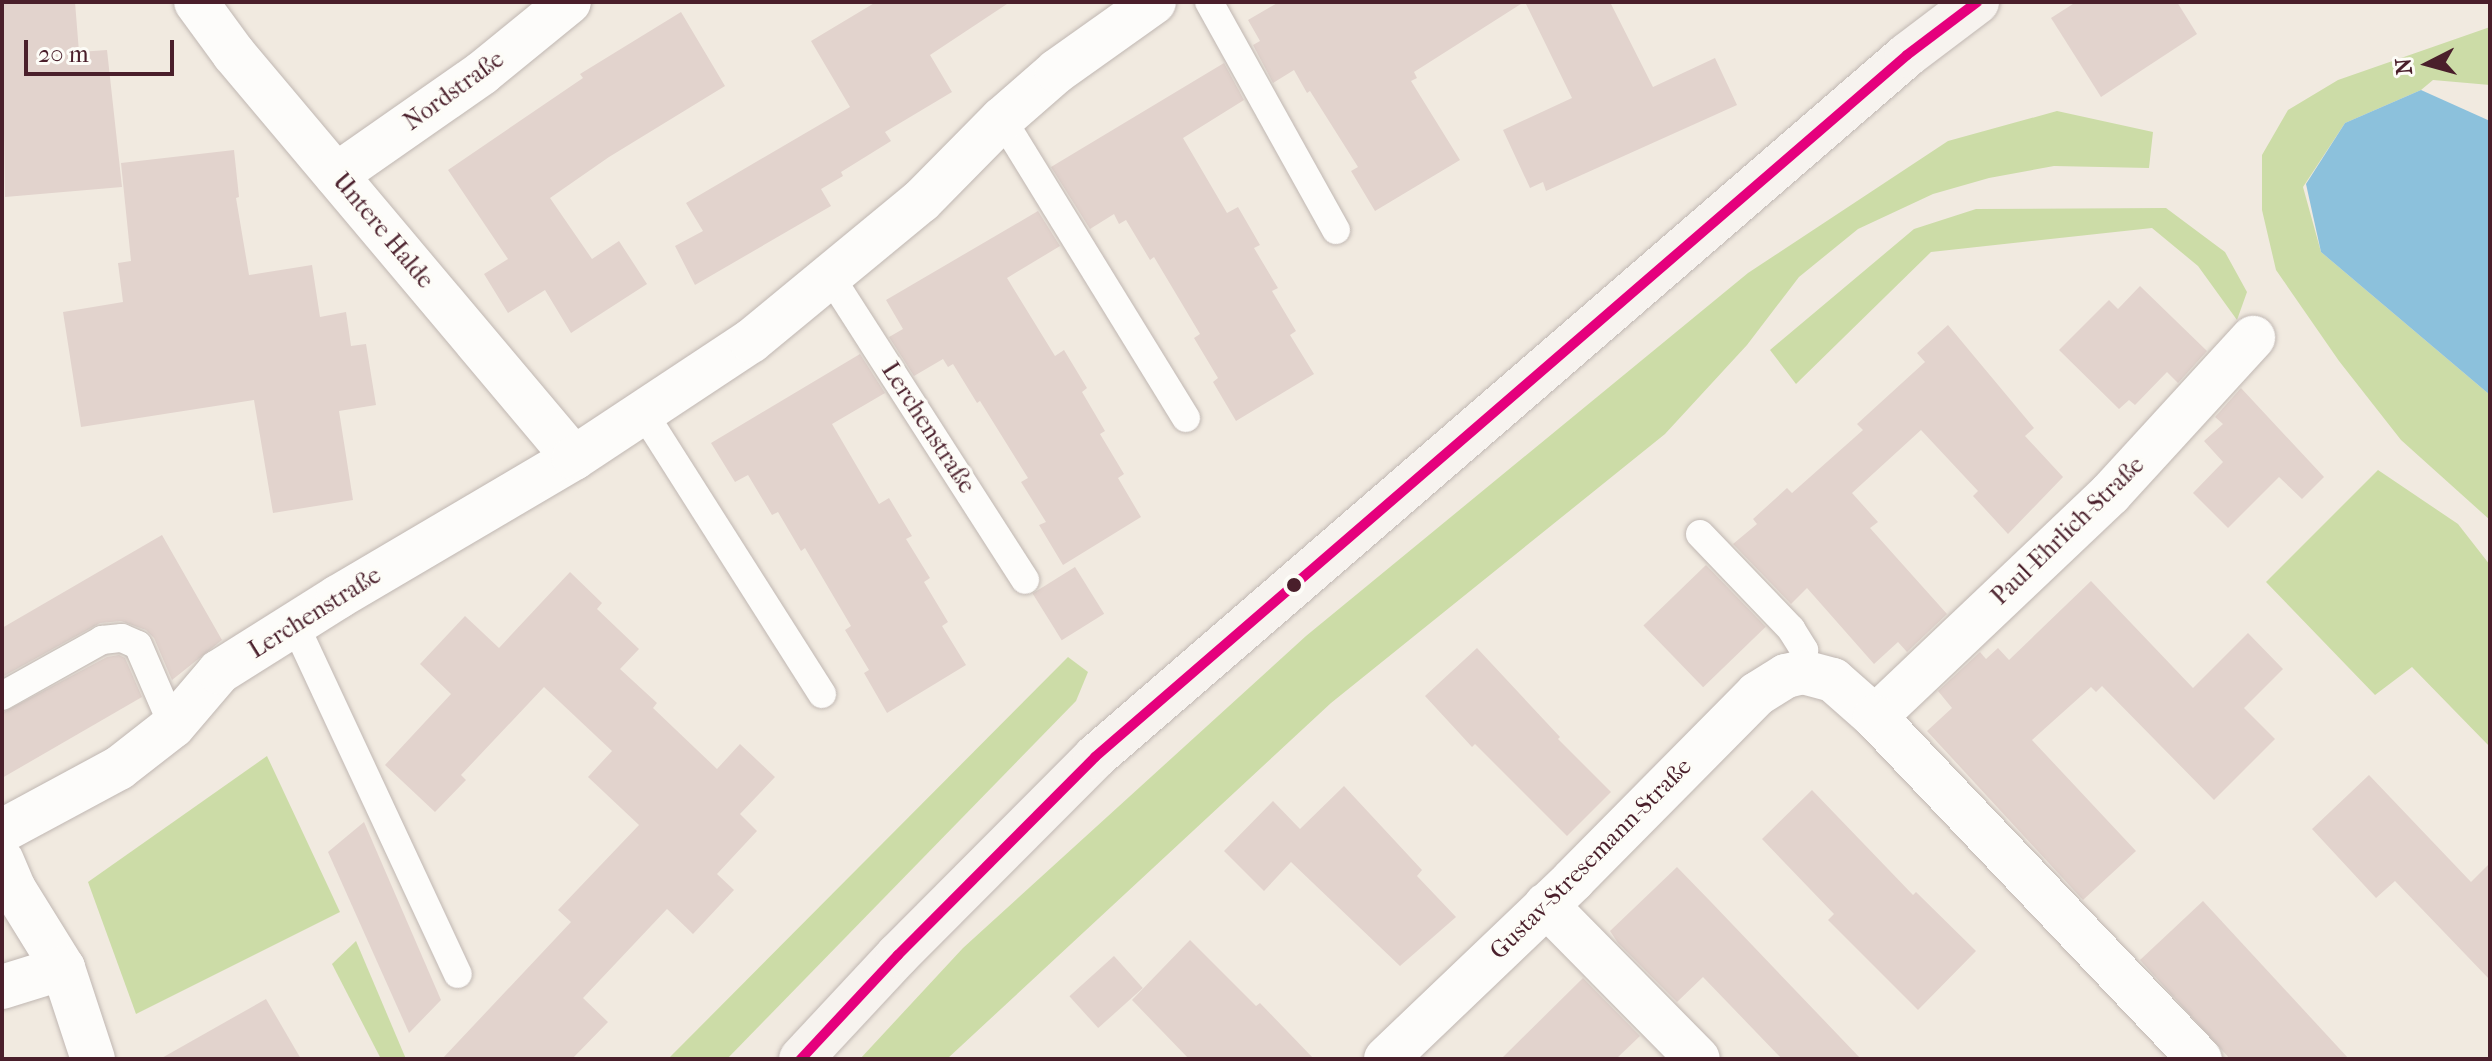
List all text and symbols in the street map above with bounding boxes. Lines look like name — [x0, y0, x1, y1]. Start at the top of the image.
scale bar — [28, 24, 178, 74]
north arrow — [2388, 24, 2468, 104]
text: 20 m — [38, 40, 89, 68]
street label: Nordstraße — [398, 45, 510, 137]
text: N — [2390, 57, 2418, 76]
street label: Untere Halde — [327, 168, 439, 294]
street label: Lerchenstraße — [875, 357, 981, 499]
street label: Paul-Ehrlich-Straße — [1986, 451, 2150, 611]
street label: Lerchenstraße — [244, 561, 386, 665]
unlabelled marker — [1286, 577, 1302, 593]
street label: Gustav-Stresemann-Straße — [1484, 752, 1698, 966]

